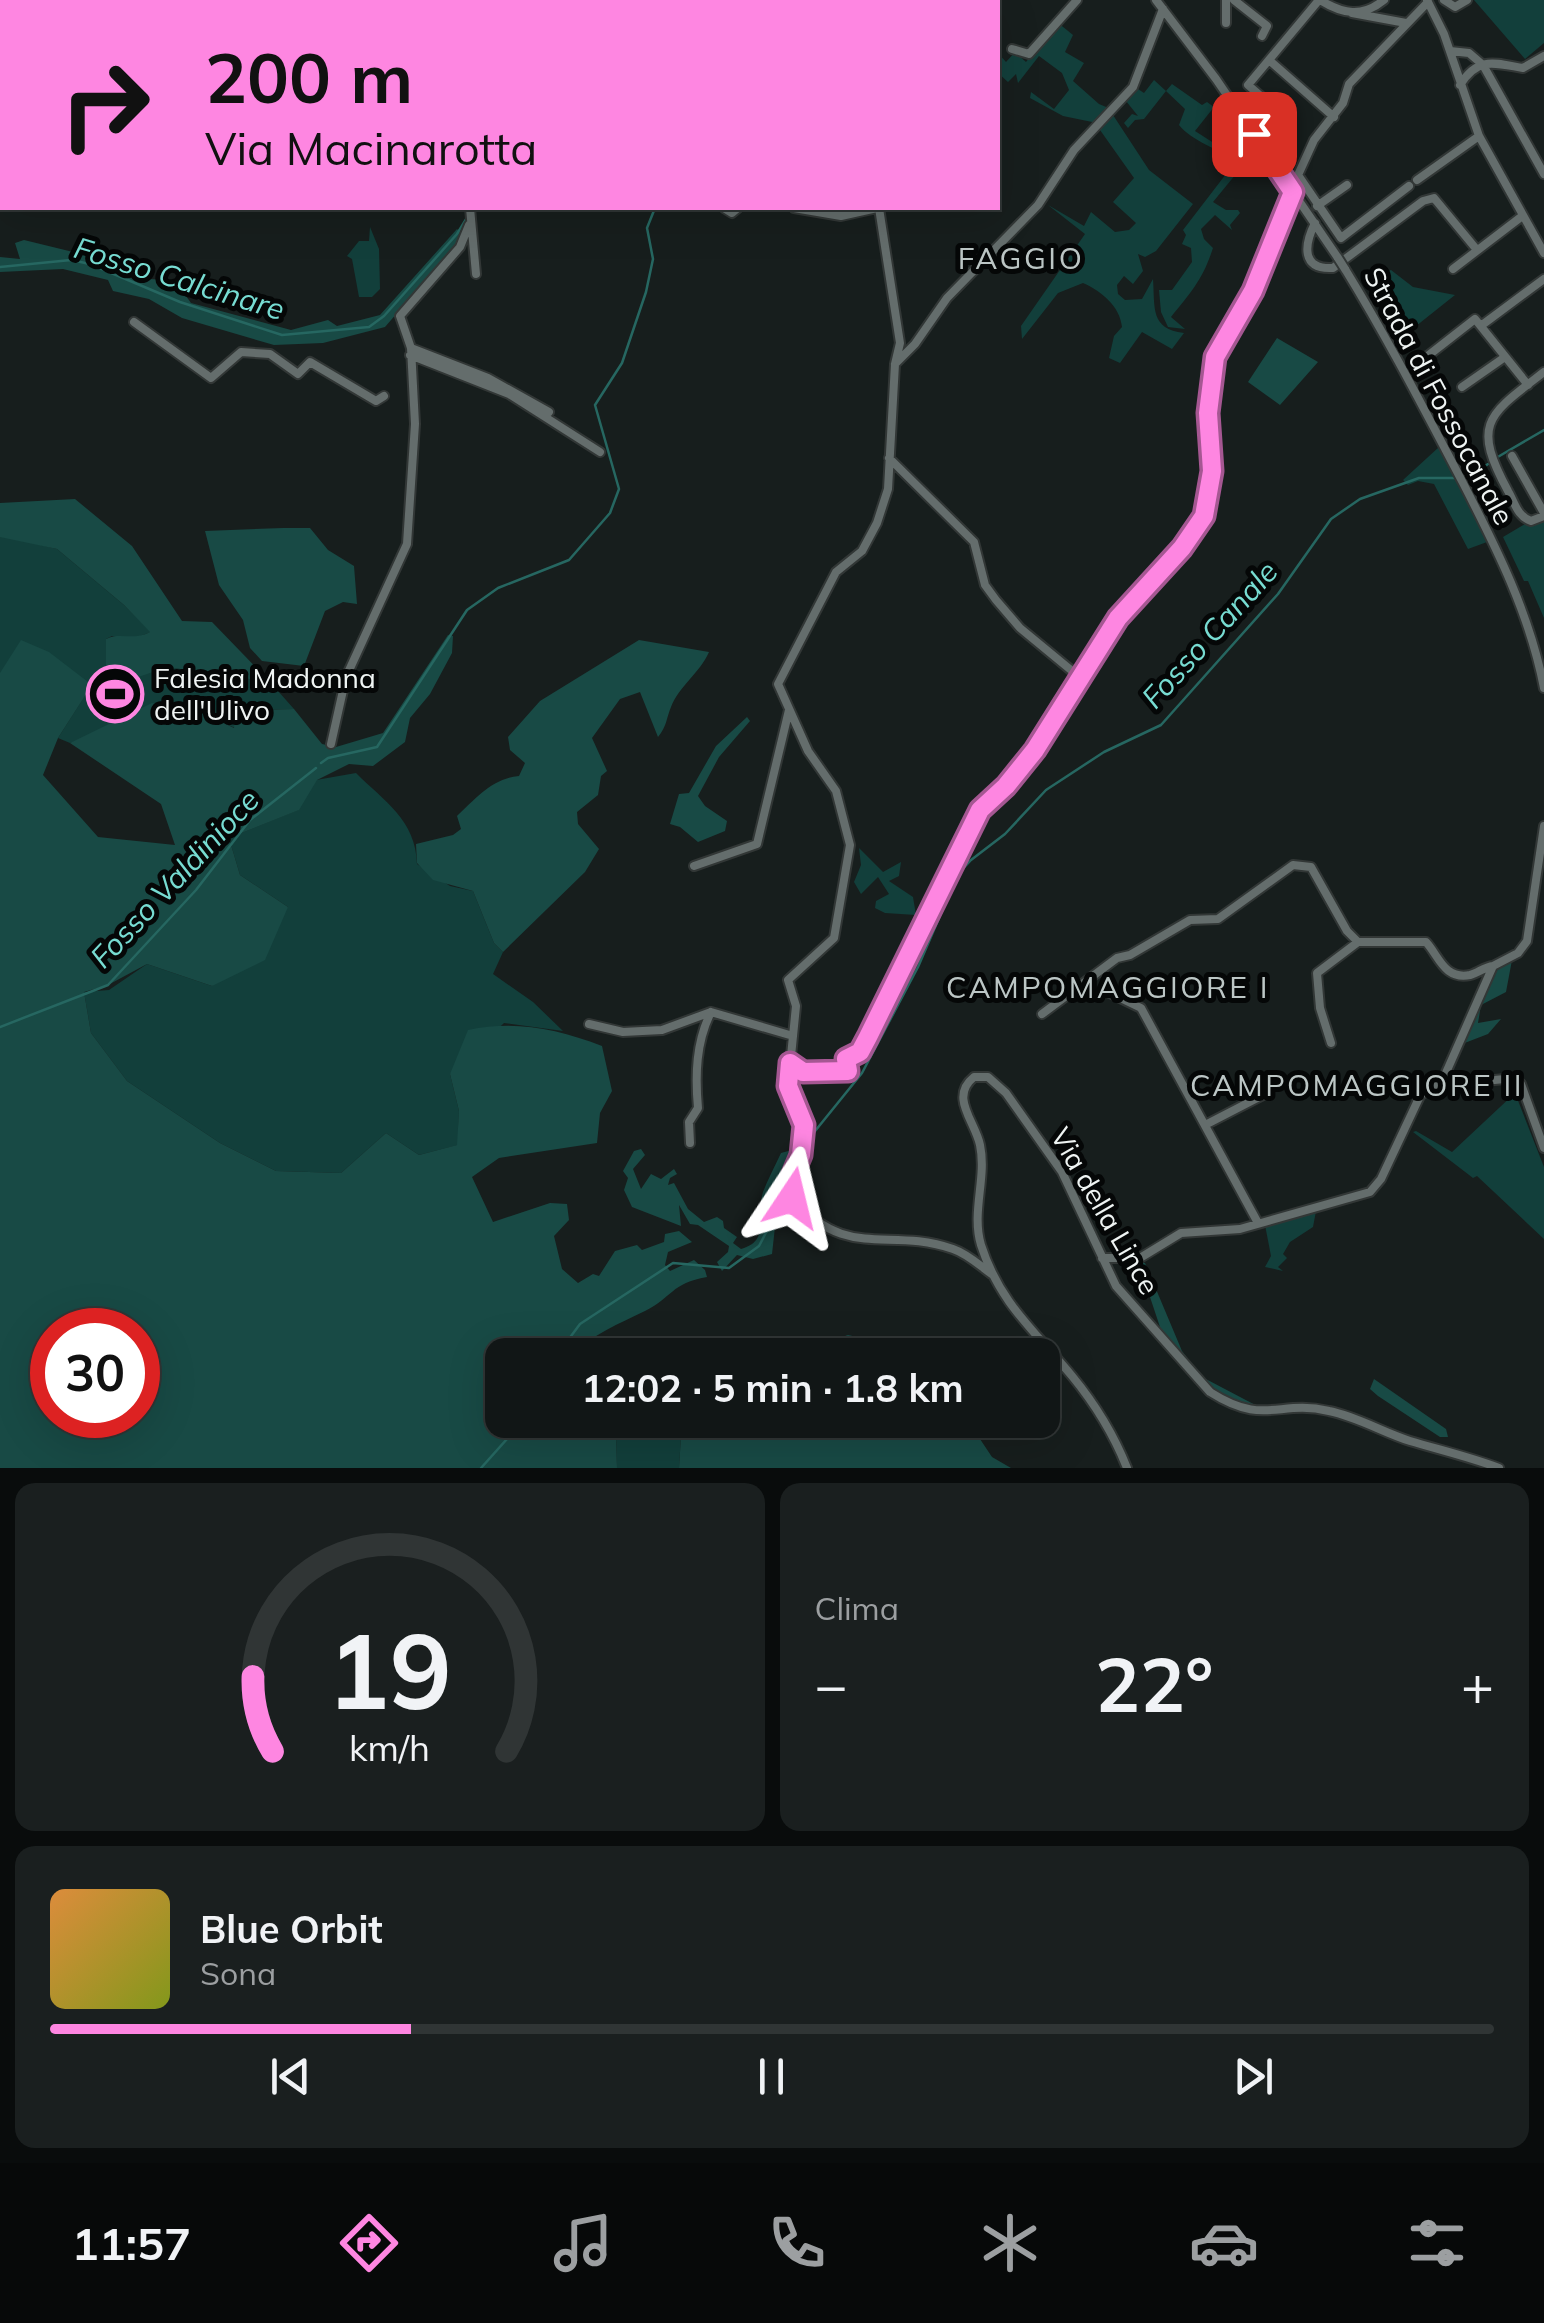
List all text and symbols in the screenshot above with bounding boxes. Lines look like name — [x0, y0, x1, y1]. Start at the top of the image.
text: 200 m — [205, 33, 413, 121]
icon: right — [40, 40, 170, 170]
pin — [1212, 92, 1297, 177]
icon: arrive — [1227, 107, 1282, 162]
text: Via Macinarotta — [205, 120, 537, 176]
water label: Fosso Calcinare — [70, 228, 289, 328]
district label: FAGGIO — [958, 239, 1084, 277]
street label: Strada di Fossocanale — [1357, 261, 1522, 530]
water label: Fosso Canale — [1133, 553, 1285, 716]
place label: Falesia Madonna dell'Ulivo — [154, 660, 376, 727]
sports icon: Falesia Madonna dell'Ulivo — [85, 664, 145, 724]
water label: Fosso Valdinioce — [82, 781, 267, 976]
district label: CAMPOMAGGIORE I — [946, 968, 1270, 1006]
district label: CAMPOMAGGIORE II — [1190, 1066, 1524, 1104]
street label: Via della Lince — [1044, 1121, 1167, 1300]
position arrow — [740, 1146, 844, 1250]
speed limit sign: 30 — [30, 1308, 160, 1438]
text: 12:02 · 5 min · 1.8 km — [581, 1364, 964, 1412]
text: Clima — [815, 1588, 899, 1628]
text: 19 — [327, 1604, 452, 1735]
text: 22° — [1095, 1637, 1213, 1731]
text: − — [815, 1650, 848, 1719]
text: + — [1461, 1650, 1494, 1719]
text: km/h — [349, 1725, 430, 1770]
text: Blue Orbit — [200, 1905, 383, 1953]
text: Sona — [200, 1953, 276, 1993]
icon: previous — [263, 2049, 318, 2104]
icon: pause — [744, 2049, 799, 2104]
icon: next — [1226, 2049, 1281, 2104]
icon: directions — [334, 2208, 404, 2278]
icon: music — [548, 2208, 618, 2278]
icon: phone — [762, 2208, 832, 2278]
icon: climate — [975, 2208, 1045, 2278]
icon: car — [1189, 2208, 1259, 2278]
icon: filters — [1402, 2208, 1472, 2278]
text: 11:57 — [72, 2215, 191, 2271]

